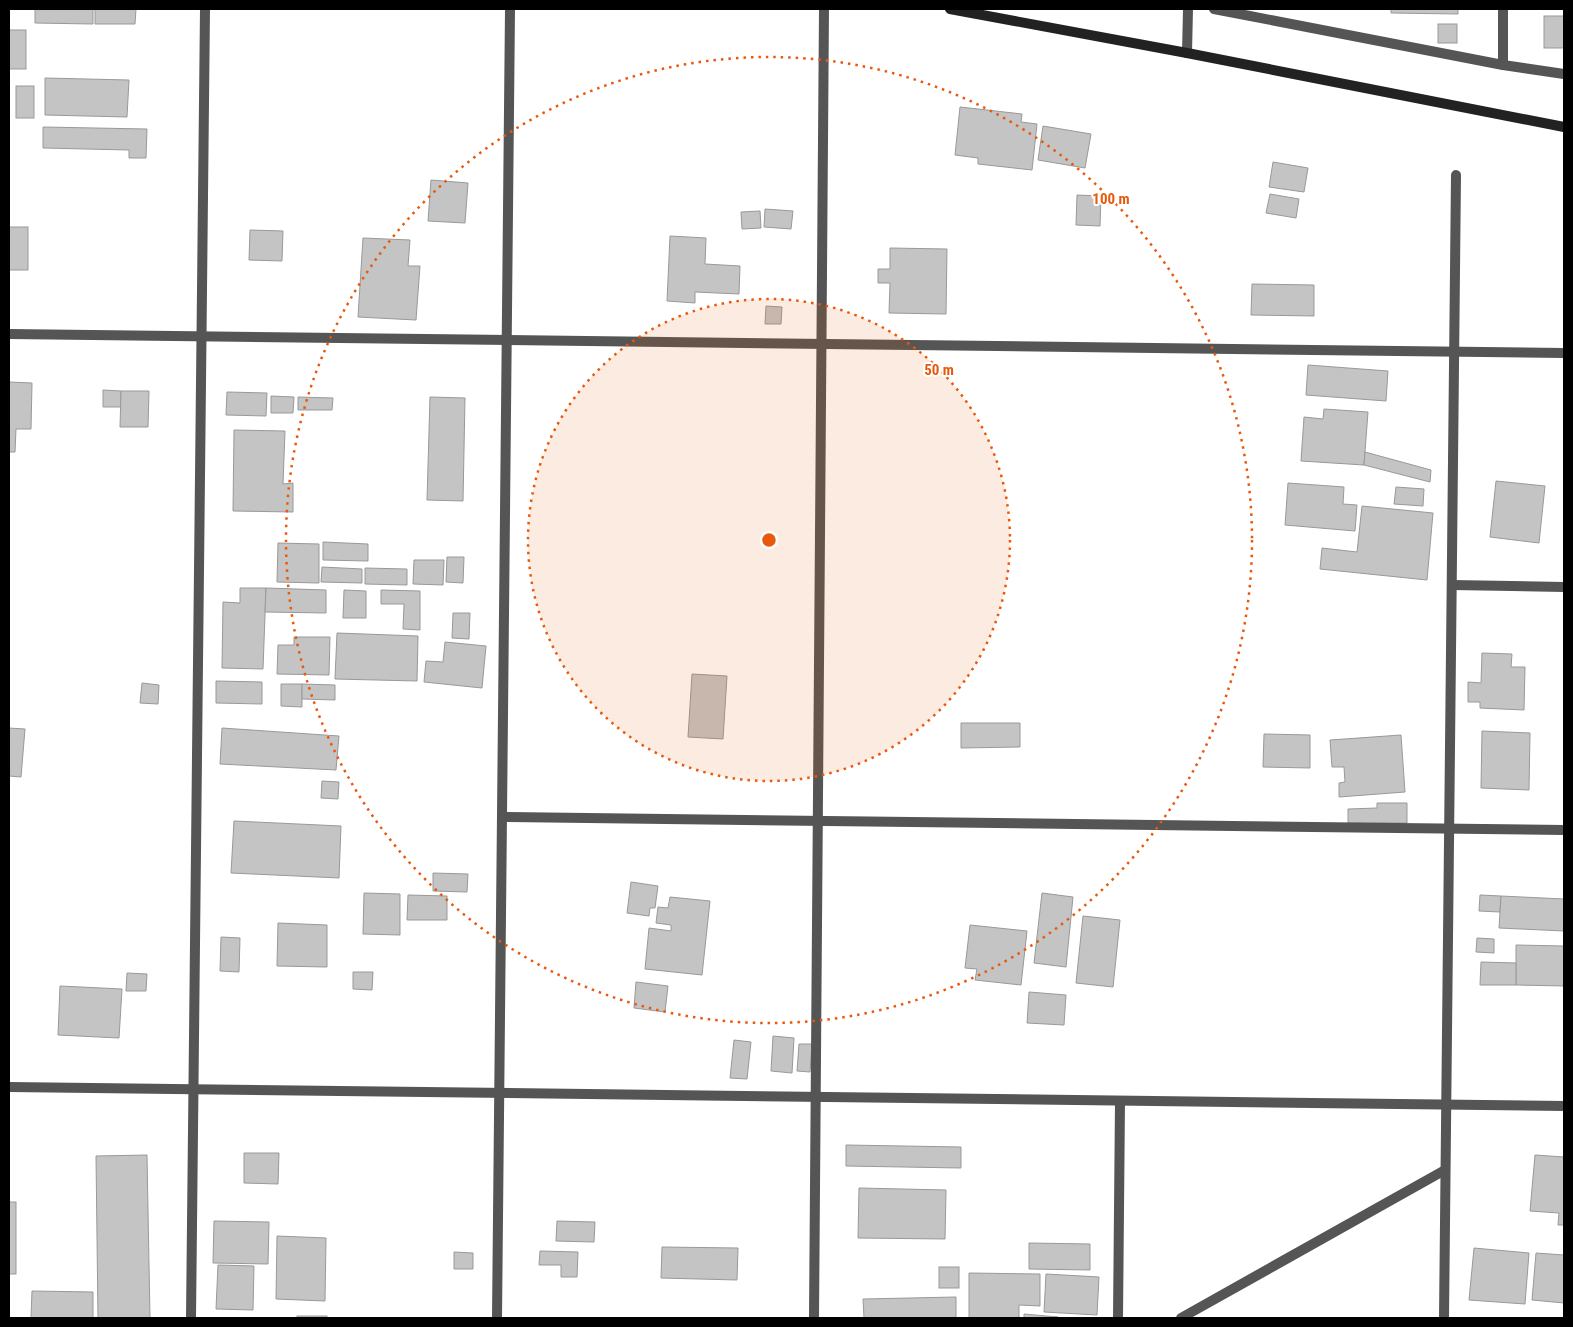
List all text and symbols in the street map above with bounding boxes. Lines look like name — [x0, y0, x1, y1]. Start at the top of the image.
text: 100 m — [1092, 190, 1130, 208]
text: 50 m — [924, 361, 954, 379]
centre of rings — [760, 531, 778, 549]

